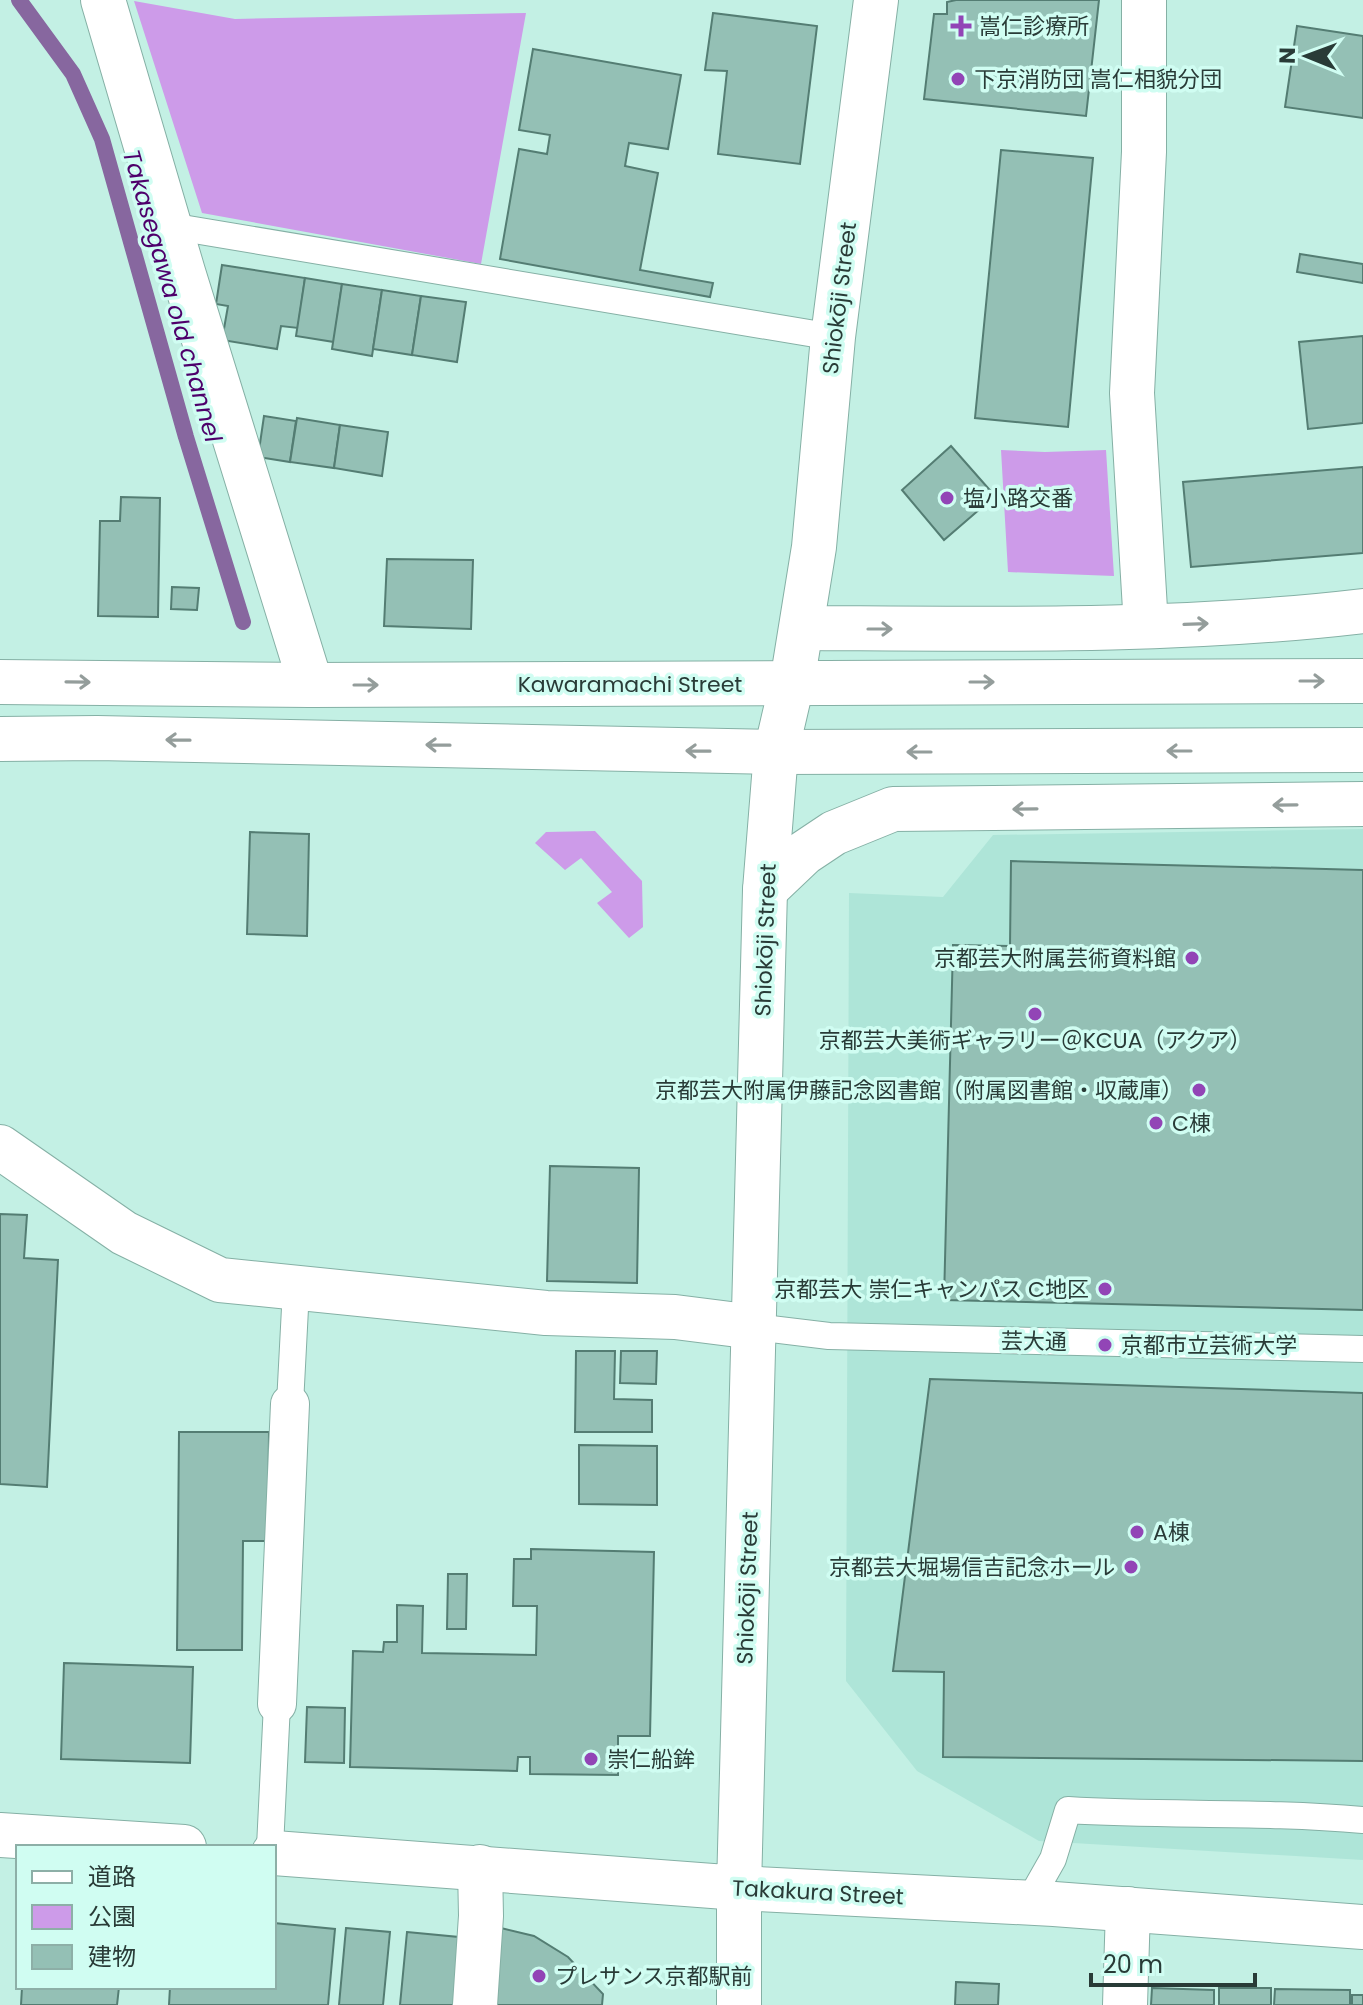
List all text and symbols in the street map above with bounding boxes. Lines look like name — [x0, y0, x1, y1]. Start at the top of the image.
place label: 嵩仁診療所 — [979, 11, 1089, 42]
marker: 嵩仁診療所 — [950, 15, 972, 37]
north arrow — [1267, 16, 1347, 96]
text: N — [1272, 47, 1303, 64]
place label: 下京消防団 嵩仁相貌分団 — [974, 64, 1222, 95]
marker: 下京消防団 嵩仁相貌分団 — [949, 70, 967, 88]
water label: Takasegawa old channel — [115, 146, 230, 446]
street label: Shiokōji Street — [815, 220, 864, 376]
place label: 塩小路交番 — [963, 483, 1073, 514]
marker: 塩小路交番 — [938, 489, 956, 507]
one-way arrow — [1182, 617, 1209, 632]
one-way arrow — [866, 621, 893, 637]
street label: Kawaramachi Street — [518, 669, 742, 700]
one-way arrow — [1298, 673, 1325, 689]
one-way arrow — [64, 674, 91, 690]
one-way arrow — [968, 674, 995, 690]
one-way arrow — [352, 677, 379, 693]
one-way arrow — [165, 732, 192, 748]
one-way arrow — [425, 737, 452, 753]
one-way arrow — [685, 743, 712, 758]
one-way arrow — [1166, 743, 1193, 759]
one-way arrow — [906, 744, 933, 760]
one-way arrow — [1272, 798, 1299, 813]
one-way arrow — [1012, 801, 1039, 817]
street label: Shiokōji Street — [747, 863, 784, 1017]
place label: 京都芸大附属芸術資料館 — [934, 943, 1176, 974]
marker: 京都芸大附属芸術資料館 — [1183, 949, 1201, 967]
marker: 京都芸大美術ギャラリー＠KCUA（アクア） — [1026, 1005, 1044, 1023]
place label: 京都芸大美術ギャラリー＠KCUA（アクア） — [819, 1025, 1251, 1056]
place label: 京都芸大附属伊藤記念図書館（附属図書館・収蔵庫） — [655, 1075, 1183, 1106]
marker: 京都芸大附属伊藤記念図書館（附属図書館・収蔵庫） — [1190, 1081, 1208, 1099]
place label: C棟 — [1172, 1108, 1211, 1139]
marker: C棟 — [1147, 1114, 1165, 1132]
place label: 京都芸大 崇仁キャンパス C地区 — [774, 1274, 1089, 1305]
marker: 京都芸大 崇仁キャンパス C地区 — [1096, 1280, 1114, 1298]
street label: 芸大通 — [1001, 1325, 1067, 1358]
place label: 京都市立芸術大学 — [1121, 1330, 1297, 1361]
marker: 京都市立芸術大学 — [1096, 1336, 1114, 1354]
street label: Shiokōji Street — [729, 1511, 766, 1665]
place label: A棟 — [1153, 1517, 1190, 1548]
marker: A棟 — [1128, 1523, 1146, 1541]
place label: 京都芸大堀場信吉記念ホール — [829, 1552, 1115, 1583]
marker: 京都芸大堀場信吉記念ホール — [1122, 1558, 1140, 1576]
place label: 崇仁船鉾 — [607, 1744, 695, 1775]
marker: 崇仁船鉾 — [582, 1750, 600, 1768]
legend — [16, 1845, 276, 1989]
text: 道路 — [88, 1860, 136, 1893]
street label: Takakura Street — [731, 1873, 905, 1912]
text: 公園 — [88, 1900, 136, 1933]
scale bar — [1091, 1937, 1255, 1987]
text: 建物 — [88, 1940, 136, 1973]
text: 20 m — [1103, 1948, 1163, 1981]
place label: プレサンス京都駅前 — [555, 1961, 753, 1992]
marker: プレサンス京都駅前 — [530, 1967, 548, 1985]

